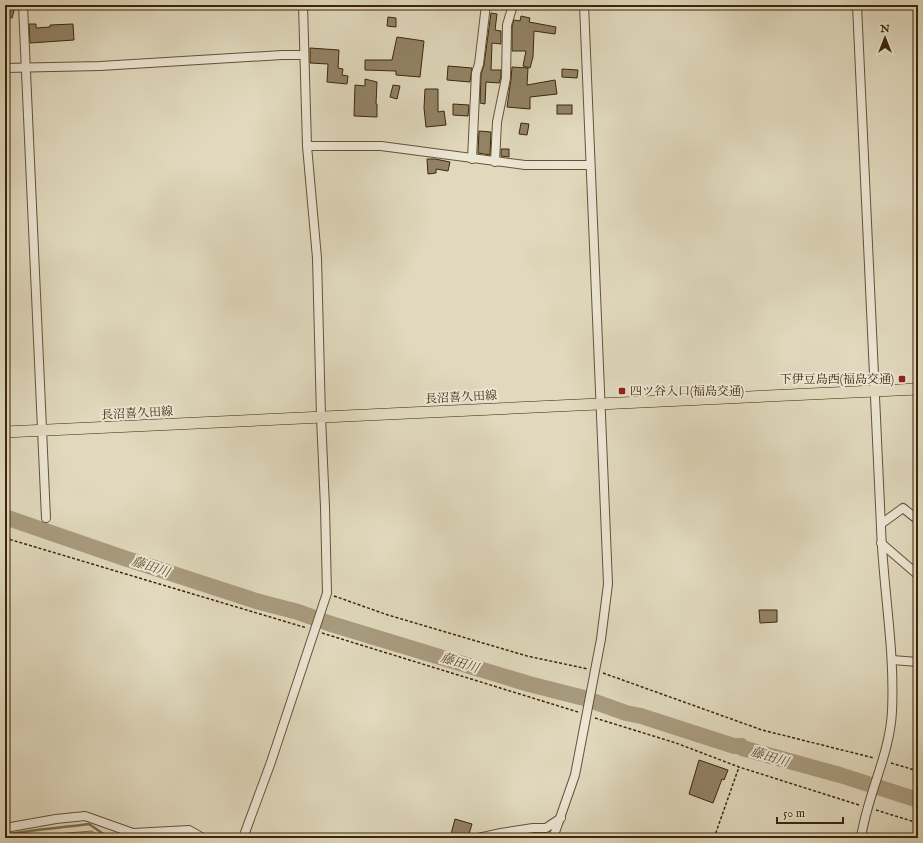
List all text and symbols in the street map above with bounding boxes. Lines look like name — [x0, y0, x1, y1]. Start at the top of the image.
north arrow — [865, 18, 905, 58]
text: N — [879, 22, 890, 36]
place label: 下伊豆島西(福島交通) — [780, 372, 894, 387]
marker: 下伊豆島西(福島交通) — [897, 374, 907, 384]
place label: 四ツ谷入口(福島交通) — [630, 384, 744, 399]
marker: 四ツ谷入口(福島交通) — [617, 386, 627, 396]
street label: 長沼喜久田線 — [425, 388, 497, 407]
street label: 長沼喜久田線 — [101, 404, 173, 423]
water label: 藤田川 — [129, 553, 174, 582]
water label: 藤田川 — [438, 650, 483, 678]
water label: 藤田川 — [748, 744, 793, 772]
scale bar — [777, 799, 843, 825]
text: 50 m — [783, 806, 805, 821]

